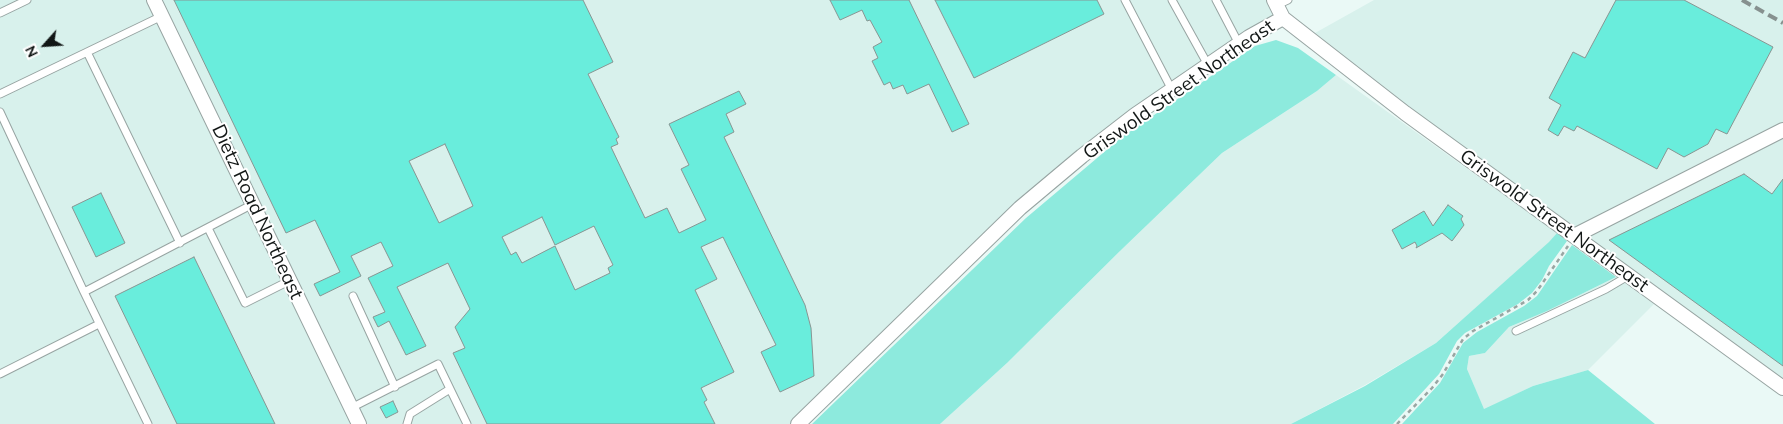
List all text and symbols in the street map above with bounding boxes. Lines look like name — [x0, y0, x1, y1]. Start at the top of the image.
street label: Griswold Street Northeast — [1079, 15, 1279, 165]
north arrow — [20, 20, 70, 70]
text: N — [21, 43, 42, 60]
street label: Dietz Road Northeast — [207, 121, 307, 303]
street label: Griswold Street Northeast — [1455, 145, 1653, 297]

